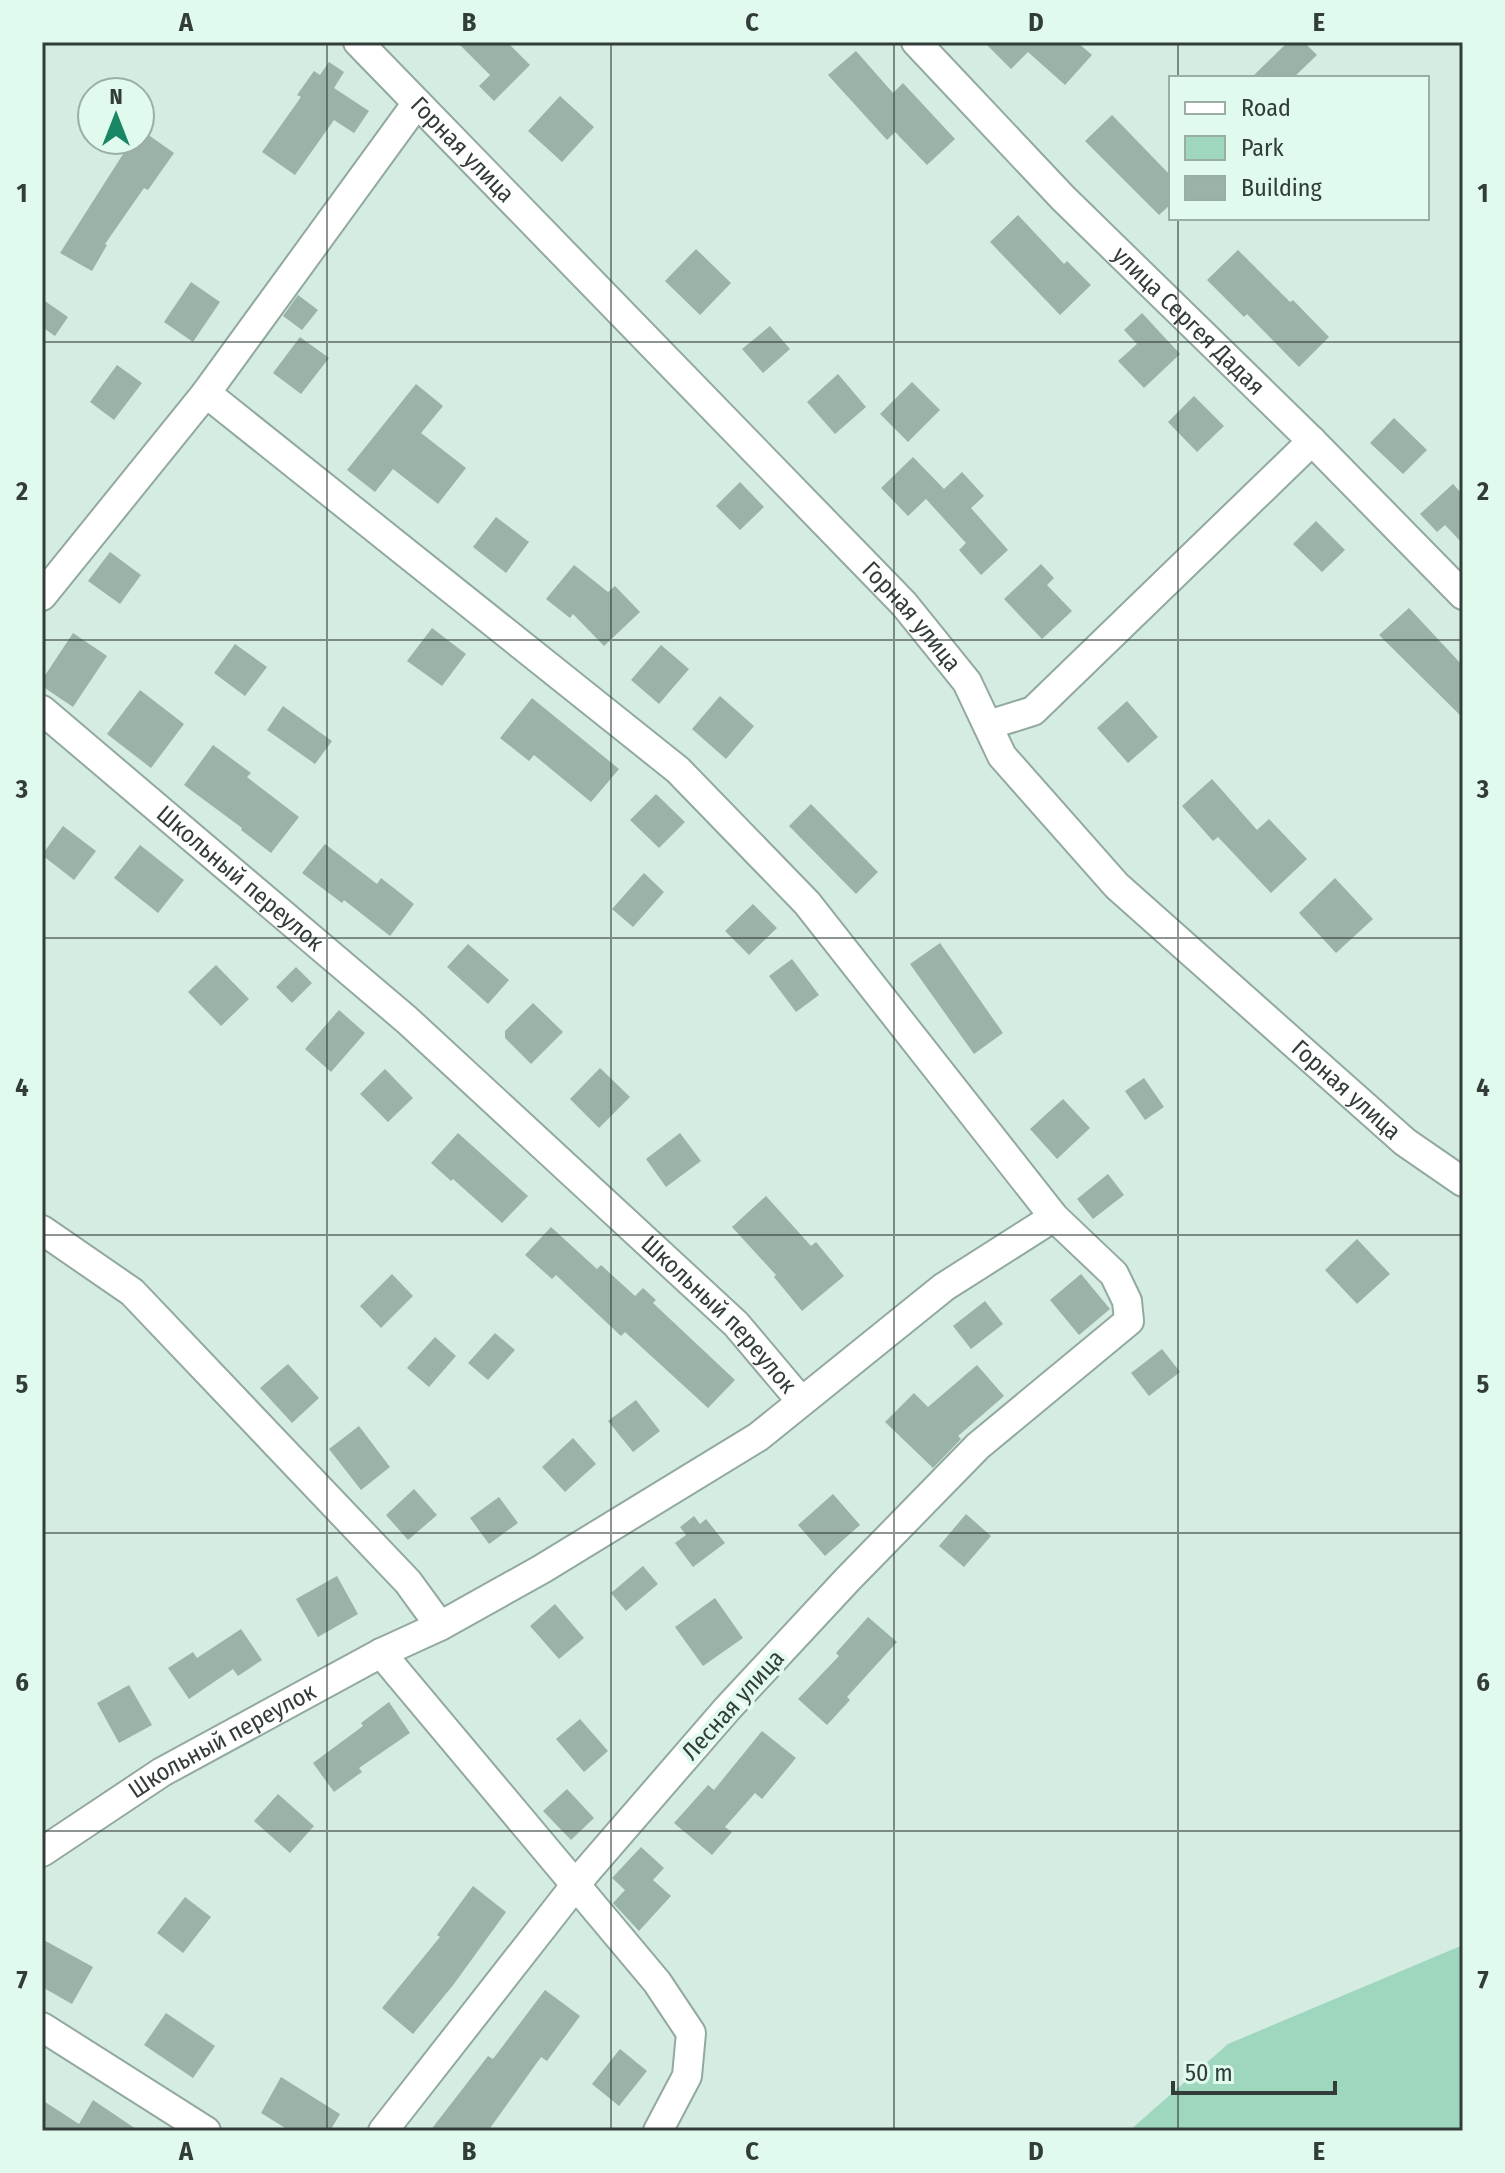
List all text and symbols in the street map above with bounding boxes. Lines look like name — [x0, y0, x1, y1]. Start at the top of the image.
text: A — [178, 7, 194, 38]
text: B — [462, 7, 477, 38]
text: C — [745, 7, 759, 38]
text: D — [1028, 7, 1044, 38]
text: E — [1313, 7, 1325, 38]
north arrow — [76, 76, 156, 156]
legend — [1169, 76, 1429, 220]
text: N — [109, 83, 123, 110]
street label: Горная улица — [405, 91, 520, 208]
text: Road — [1241, 94, 1291, 122]
text: Park — [1241, 134, 1284, 162]
text: Building — [1241, 174, 1323, 202]
text: 1 — [17, 178, 28, 209]
text: 1 — [1478, 178, 1489, 209]
street label: улица Сергея Дадая — [1107, 240, 1270, 401]
text: 2 — [15, 476, 28, 507]
text: 2 — [1476, 476, 1489, 507]
street label: Горная улица — [857, 556, 967, 677]
text: 3 — [15, 774, 28, 805]
text: 3 — [1476, 774, 1489, 805]
street label: Школьный переулок — [151, 800, 330, 957]
street label: Горная улица — [1286, 1034, 1407, 1146]
text: 4 — [15, 1072, 29, 1103]
text: 4 — [1476, 1072, 1490, 1103]
street label: Школьный переулок — [636, 1230, 803, 1399]
text: 5 — [16, 1369, 29, 1400]
text: 5 — [1477, 1369, 1490, 1400]
street label: Лесная улица — [676, 1644, 790, 1766]
text: 6 — [15, 1667, 29, 1698]
text: 6 — [1476, 1667, 1490, 1698]
street label: Школьный переулок — [123, 1677, 321, 1804]
text: 7 — [16, 1965, 28, 1996]
text: 7 — [1477, 1965, 1489, 1996]
scale bar — [1173, 2045, 1335, 2095]
text: 50 m — [1185, 2059, 1233, 2087]
text: A — [178, 2136, 194, 2167]
text: B — [462, 2136, 477, 2167]
text: C — [745, 2136, 759, 2167]
text: D — [1028, 2136, 1044, 2167]
text: E — [1313, 2136, 1325, 2167]

